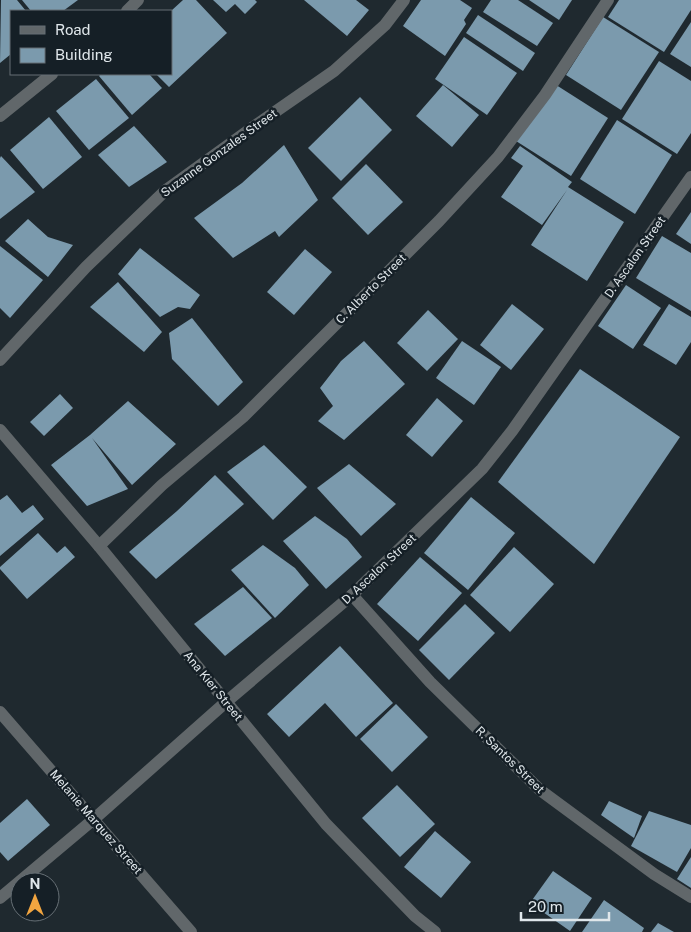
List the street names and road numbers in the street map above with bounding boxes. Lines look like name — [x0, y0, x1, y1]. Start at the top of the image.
street label: Suzanne Gonzales Street — [158, 106, 280, 200]
street label: D. Ascalon Street — [602, 213, 669, 300]
street label: C. Alberto Street — [333, 251, 409, 327]
street label: D. Ascalon Street — [339, 531, 419, 607]
street label: Ana Kier Street — [181, 648, 246, 724]
street label: R. Santos Street — [473, 724, 548, 797]
street label: Melanie Marquez Street — [47, 767, 145, 877]

